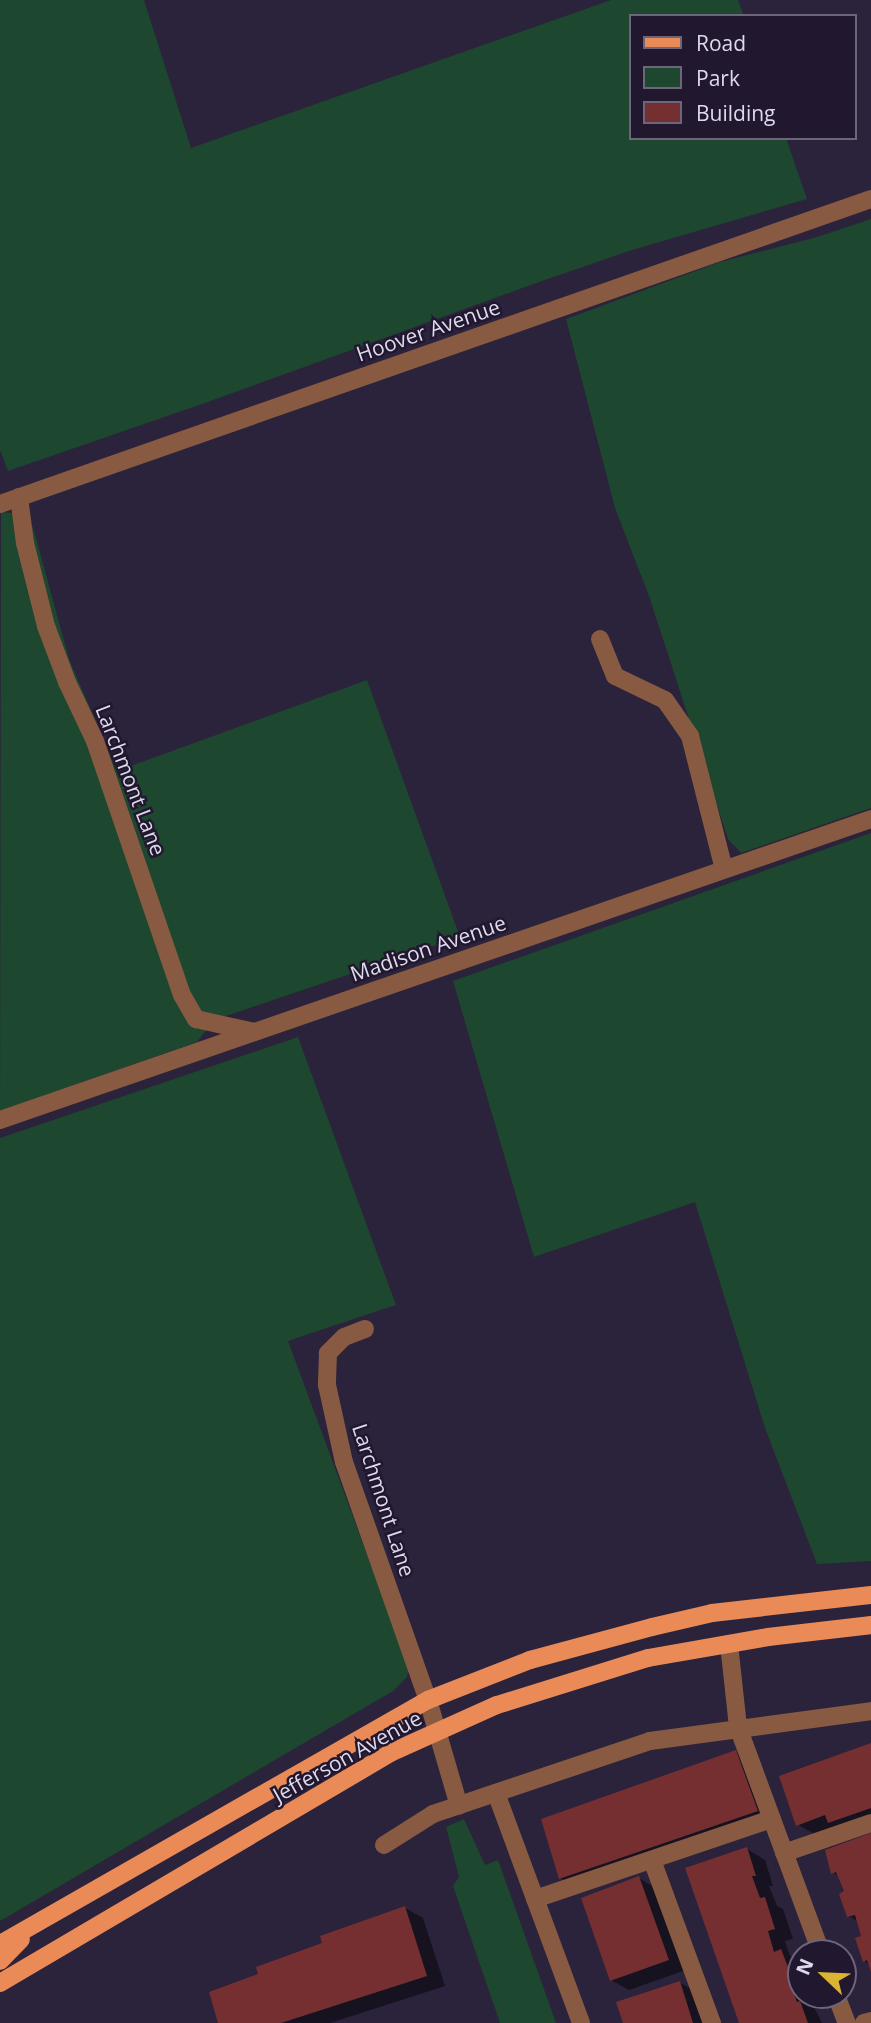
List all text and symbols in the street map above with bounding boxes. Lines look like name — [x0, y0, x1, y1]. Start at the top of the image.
legend — [630, 14, 857, 140]
text: Road — [696, 29, 746, 57]
text: Park — [696, 64, 740, 92]
text: Building — [696, 99, 775, 127]
street label: Hoover Avenue — [353, 294, 503, 366]
street label: Larchmont Lane — [91, 701, 171, 859]
street label: Madison Avenue — [347, 910, 509, 986]
street label: Larchmont Lane — [347, 1420, 421, 1580]
street label: Jefferson Avenue — [268, 1705, 426, 1807]
north arrow — [787, 1939, 857, 2009]
text: N — [790, 1954, 819, 1979]

